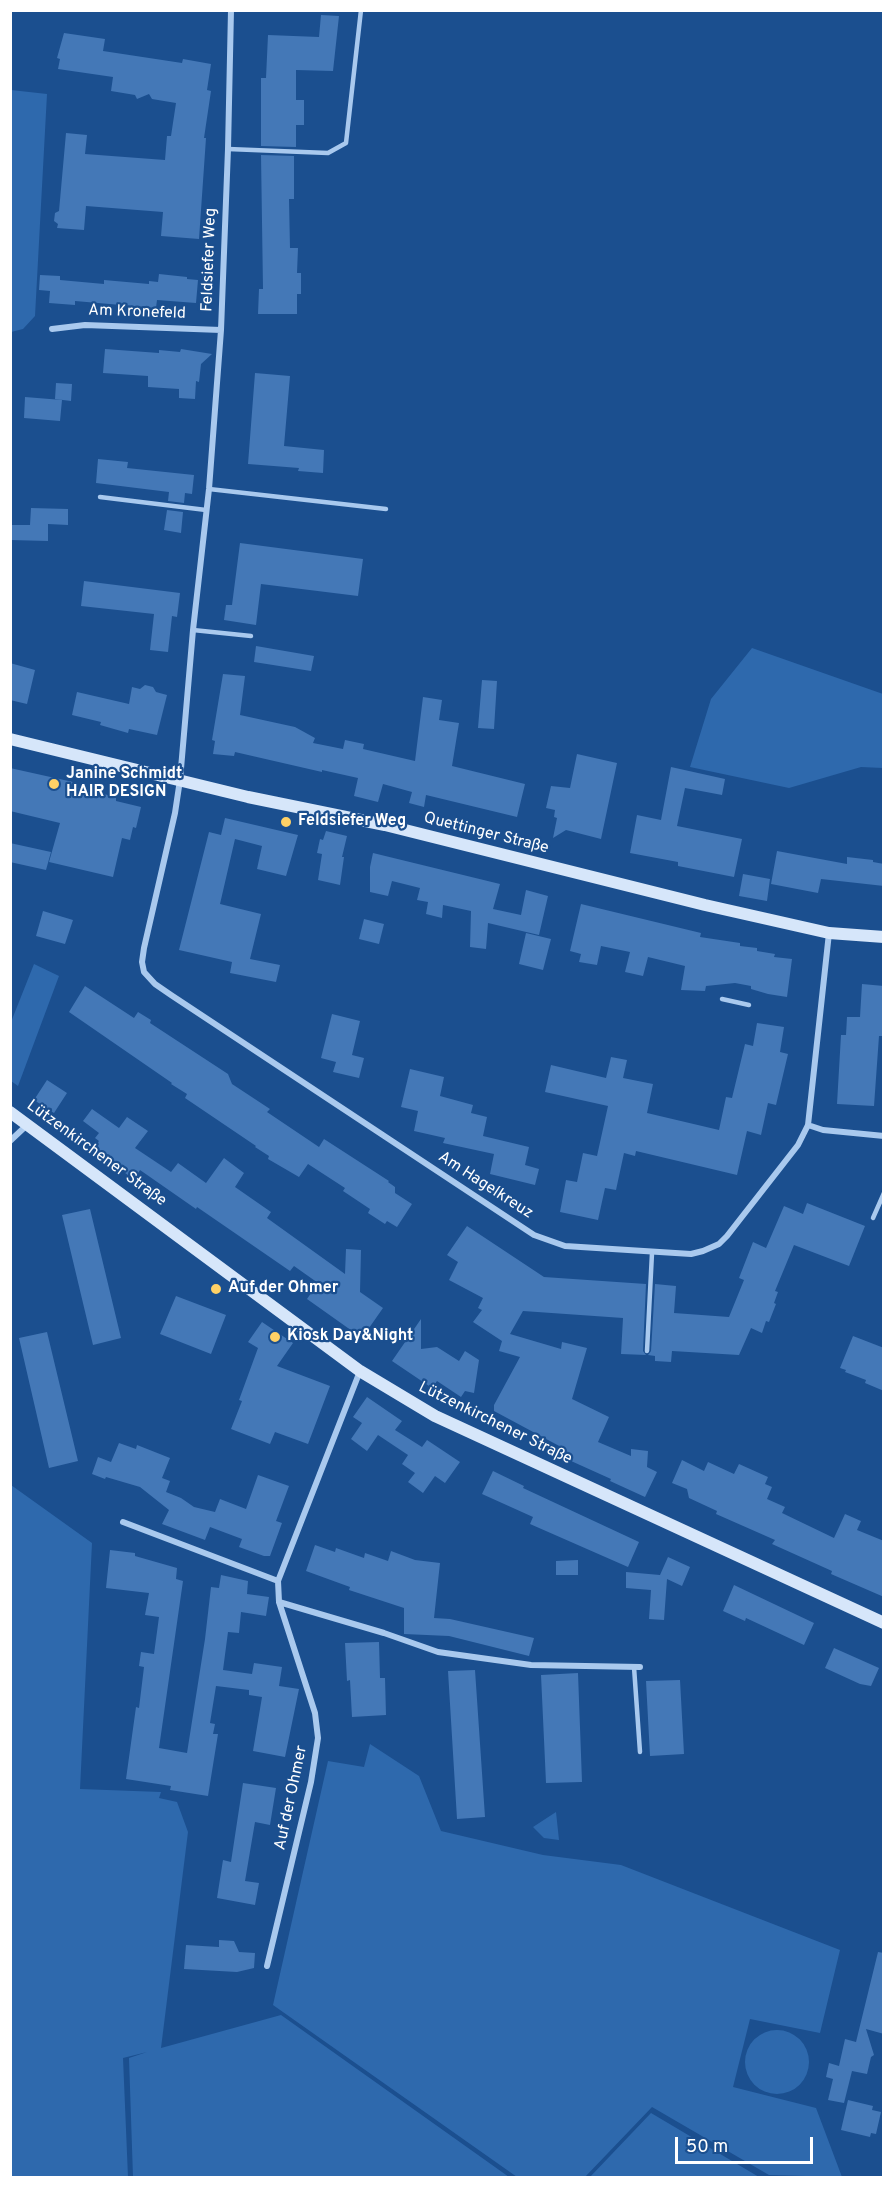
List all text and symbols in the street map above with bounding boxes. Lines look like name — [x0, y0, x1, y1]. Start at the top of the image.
street label: Feldsiefer Weg — [199, 208, 221, 312]
street label: Am Kronefeld — [88, 302, 186, 324]
place label: Janine Schmidt HAIR DESIGN — [66, 765, 182, 803]
marker: Janine Schmidt HAIR DESIGN — [47, 777, 61, 791]
street label: Quettinger Straße — [421, 809, 551, 859]
place label: Feldsiefer Weg — [298, 812, 406, 832]
marker: Feldsiefer Weg — [279, 815, 293, 829]
street label: Lützenkirchener Straße — [22, 1097, 170, 1211]
street label: Am Hagelkreuz — [434, 1148, 536, 1224]
place label: Auf der Ohmer — [228, 1279, 338, 1299]
marker: Auf der Ohmer — [209, 1282, 223, 1296]
place label: Kiosk Day&Night — [287, 1327, 413, 1347]
marker: Kiosk Day&Night — [268, 1330, 282, 1344]
street label: Lützenkirchener Straße — [415, 1378, 575, 1470]
street label: Auf der Ohmer — [272, 1744, 312, 1852]
scale bar — [678, 2125, 816, 2163]
text: 50 m — [686, 2136, 728, 2159]

